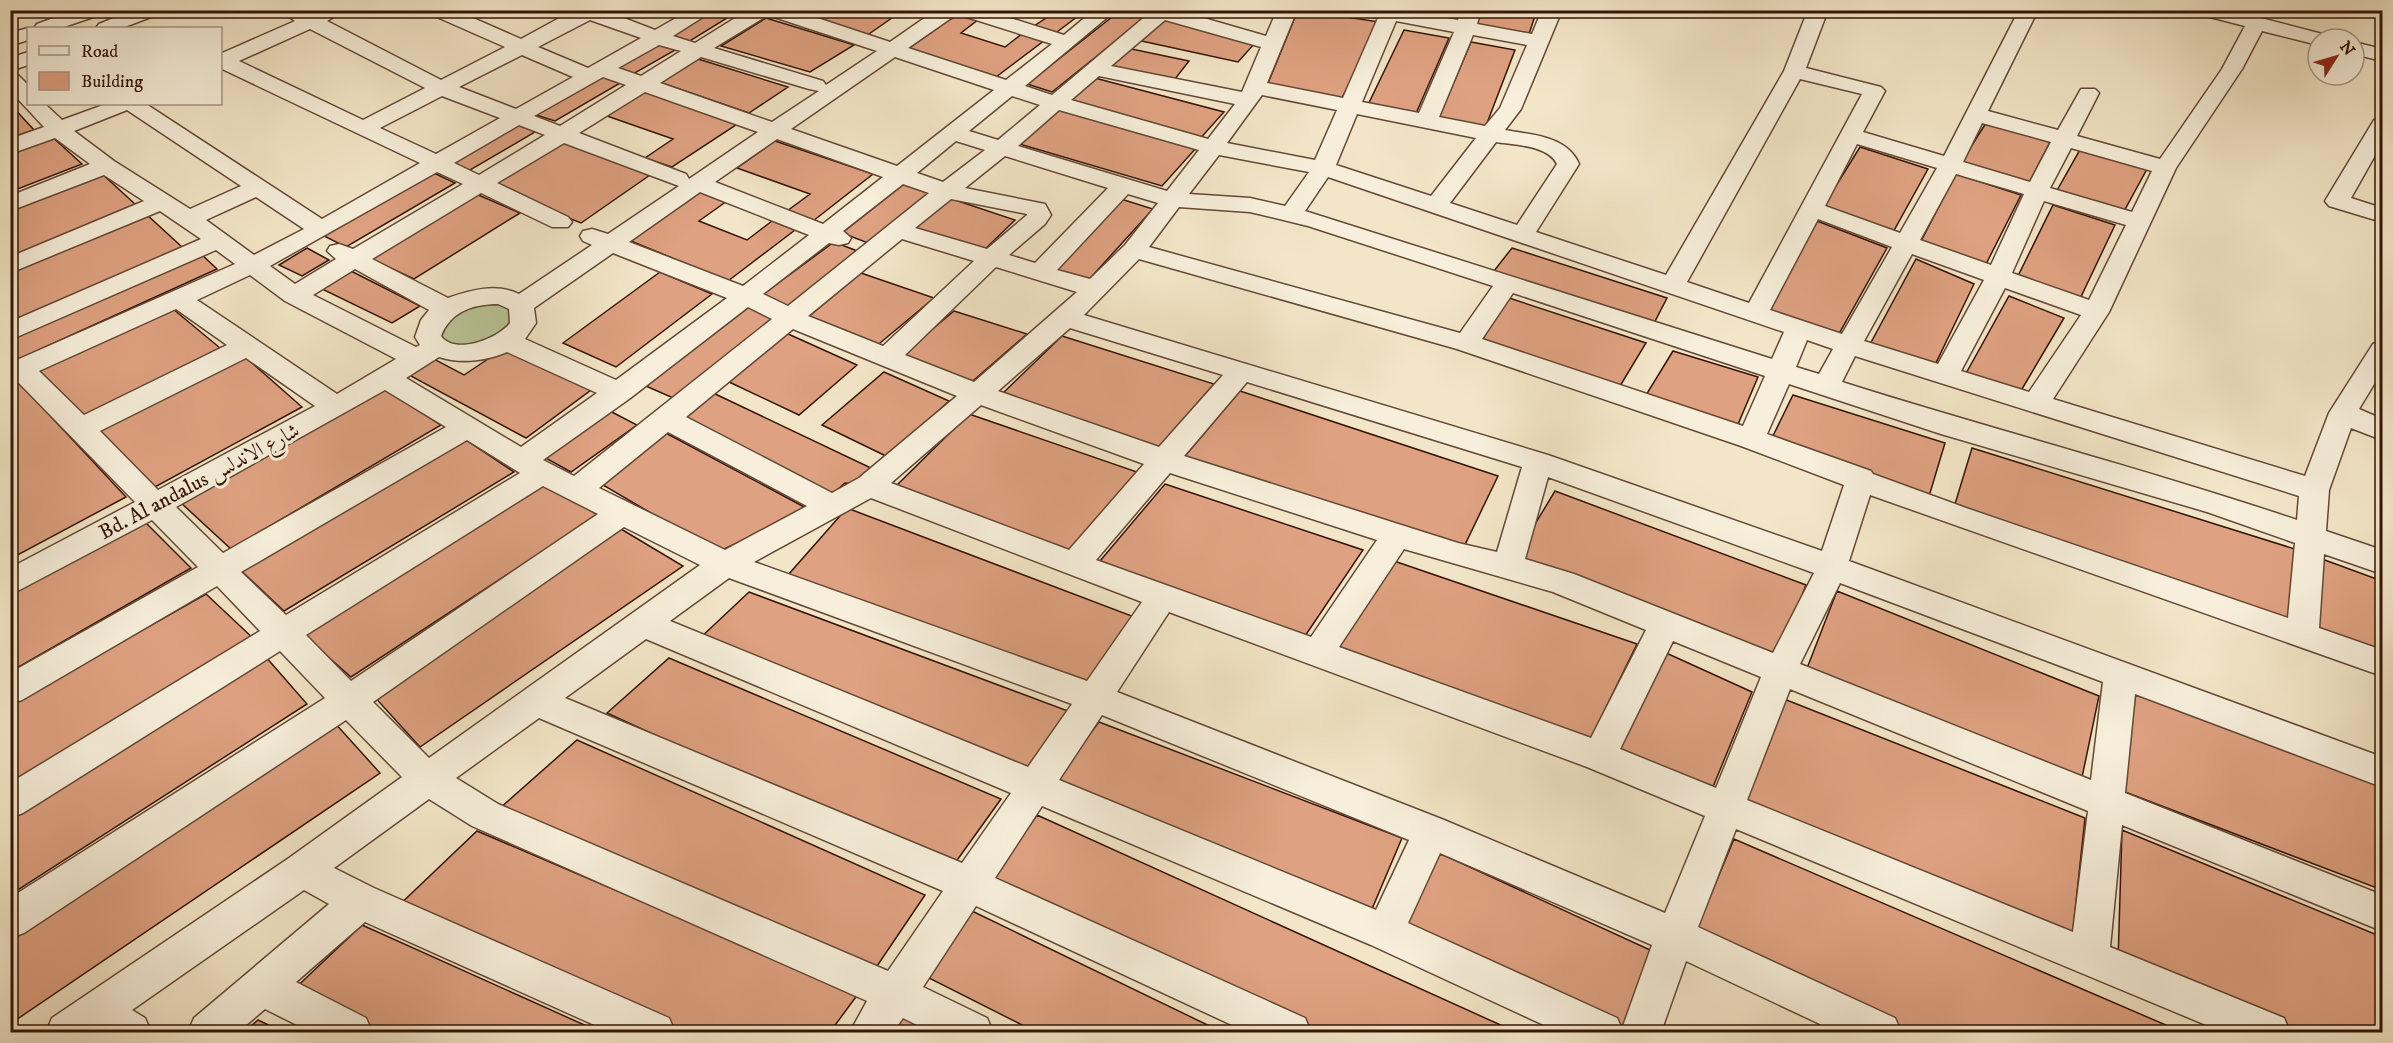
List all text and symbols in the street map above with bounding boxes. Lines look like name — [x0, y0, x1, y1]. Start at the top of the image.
legend — [27, 27, 222, 105]
north arrow — [2306, 27, 2366, 87]
text: N — [2335, 37, 2359, 60]
text: Road — [81, 41, 118, 63]
text: Building — [81, 71, 143, 93]
street label: Bd. Al andalus شارع الاندلس — [95, 418, 306, 549]

